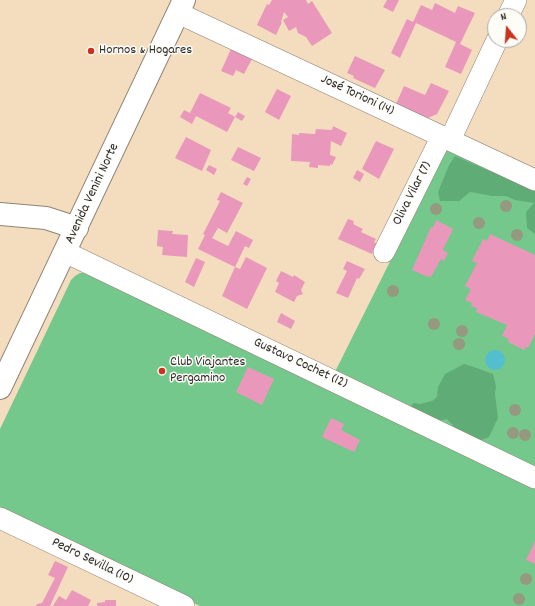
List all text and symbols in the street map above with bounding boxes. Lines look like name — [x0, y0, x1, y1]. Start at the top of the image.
north arrow — [487, 8, 527, 48]
text: N — [499, 9, 509, 26]
place label: Hornos & Hogares — [99, 43, 192, 59]
marker: Hornos & Hogares — [86, 46, 96, 56]
street label: José Torioni (14) — [318, 72, 396, 120]
street label: Avenida Venini Norte — [62, 141, 124, 247]
street label: Oliva Vilar (7) — [390, 159, 436, 229]
street label: Gustavo Cochet (12) — [250, 335, 350, 393]
place label: Club Viajantes Pergamino — [170, 355, 245, 388]
marker: Club Viajantes Pergamino — [157, 366, 167, 376]
street label: Pedro Sevilla (10) — [49, 535, 135, 589]

